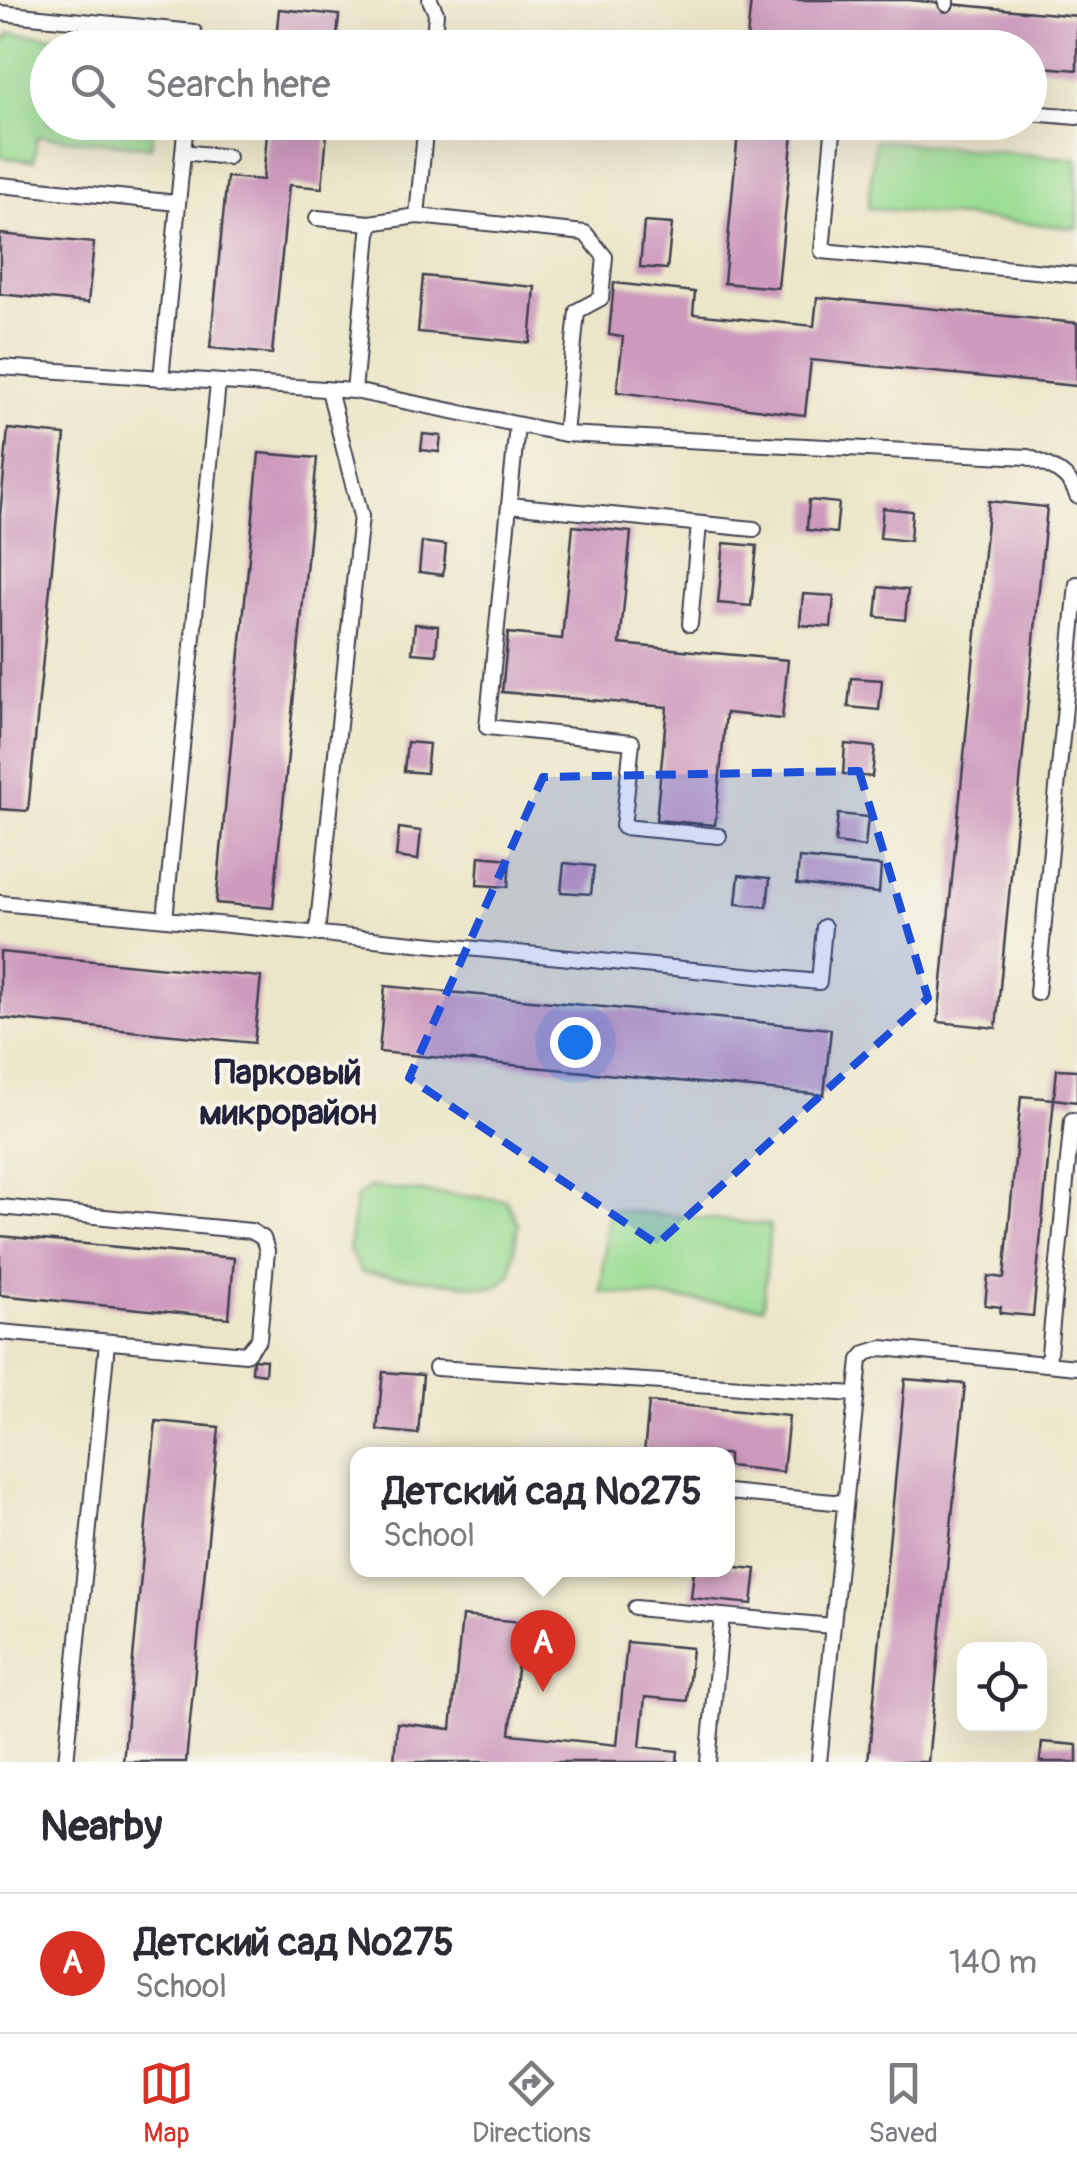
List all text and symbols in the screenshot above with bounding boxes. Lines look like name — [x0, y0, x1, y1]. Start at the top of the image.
search box — [30, 30, 1047, 140]
icon: search — [65, 58, 120, 113]
text: Search here — [145, 61, 331, 109]
your location — [550, 1017, 601, 1068]
district label: Парковый микрорайон — [199, 1051, 377, 1135]
popup — [350, 1447, 735, 1577]
text: Детский сад №275 — [383, 1468, 702, 1516]
text: School — [383, 1516, 475, 1556]
pin: A — [510, 1610, 576, 1692]
map controls — [957, 1642, 1047, 1732]
button: locate — [957, 1642, 1047, 1732]
text: Nearby — [40, 1801, 162, 1853]
text: Детский сад №275 — [135, 1919, 454, 1967]
text: A — [62, 1943, 83, 1983]
text: 140 m — [949, 1943, 1037, 1983]
text: School — [135, 1967, 227, 2007]
tab: Map — [139, 2056, 194, 2151]
tab: Directions — [472, 2056, 591, 2151]
tab: Saved — [869, 2056, 938, 2151]

